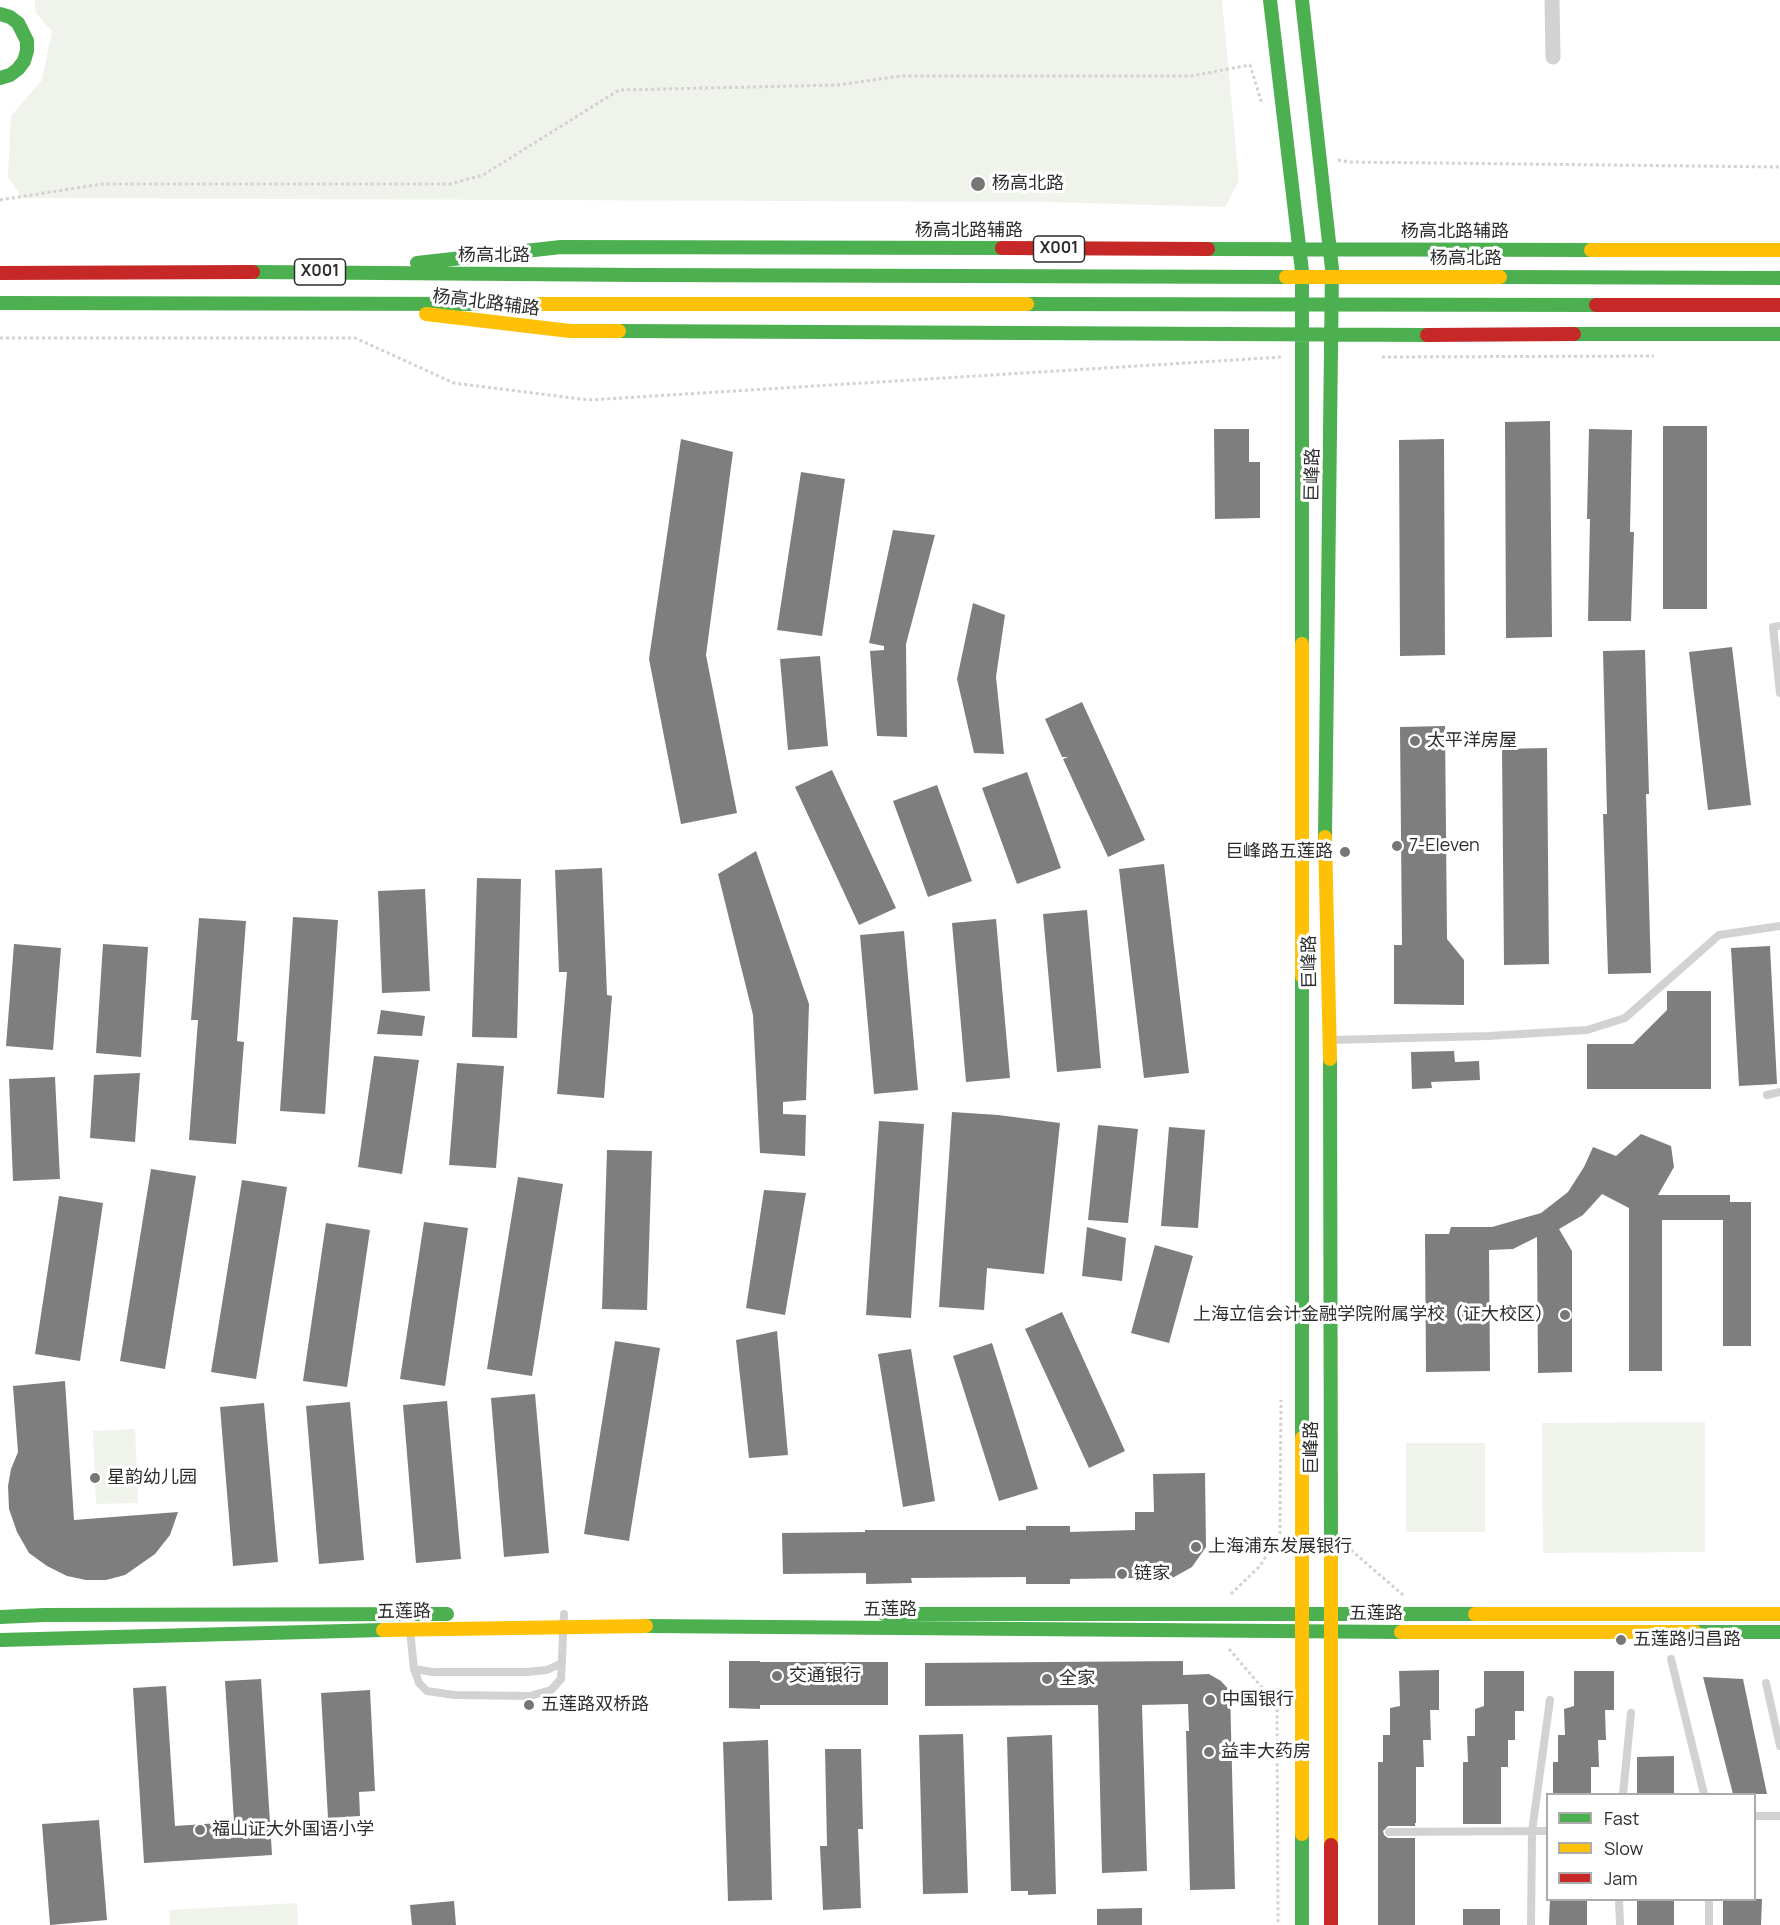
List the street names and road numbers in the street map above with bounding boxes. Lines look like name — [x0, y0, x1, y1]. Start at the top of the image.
street label: 杨高北路辅路 — [915, 220, 1023, 242]
street label: 杨高北路辅路 — [1401, 221, 1509, 243]
road number: X001 — [1034, 236, 1084, 262]
street label: 杨高北路 — [458, 245, 530, 267]
street label: 杨高北路 — [1430, 248, 1502, 270]
road number: X001 — [294, 259, 346, 285]
street label: 杨高北路辅路 — [431, 286, 541, 320]
street label: 巨峰路 — [1302, 448, 1324, 502]
street label: 巨峰路 — [1299, 935, 1321, 989]
street label: 巨峰路 — [1301, 1421, 1323, 1475]
street label: 五莲路 — [863, 1599, 917, 1621]
street label: 五莲路 — [377, 1601, 431, 1623]
street label: 五莲路 — [1349, 1603, 1403, 1625]

